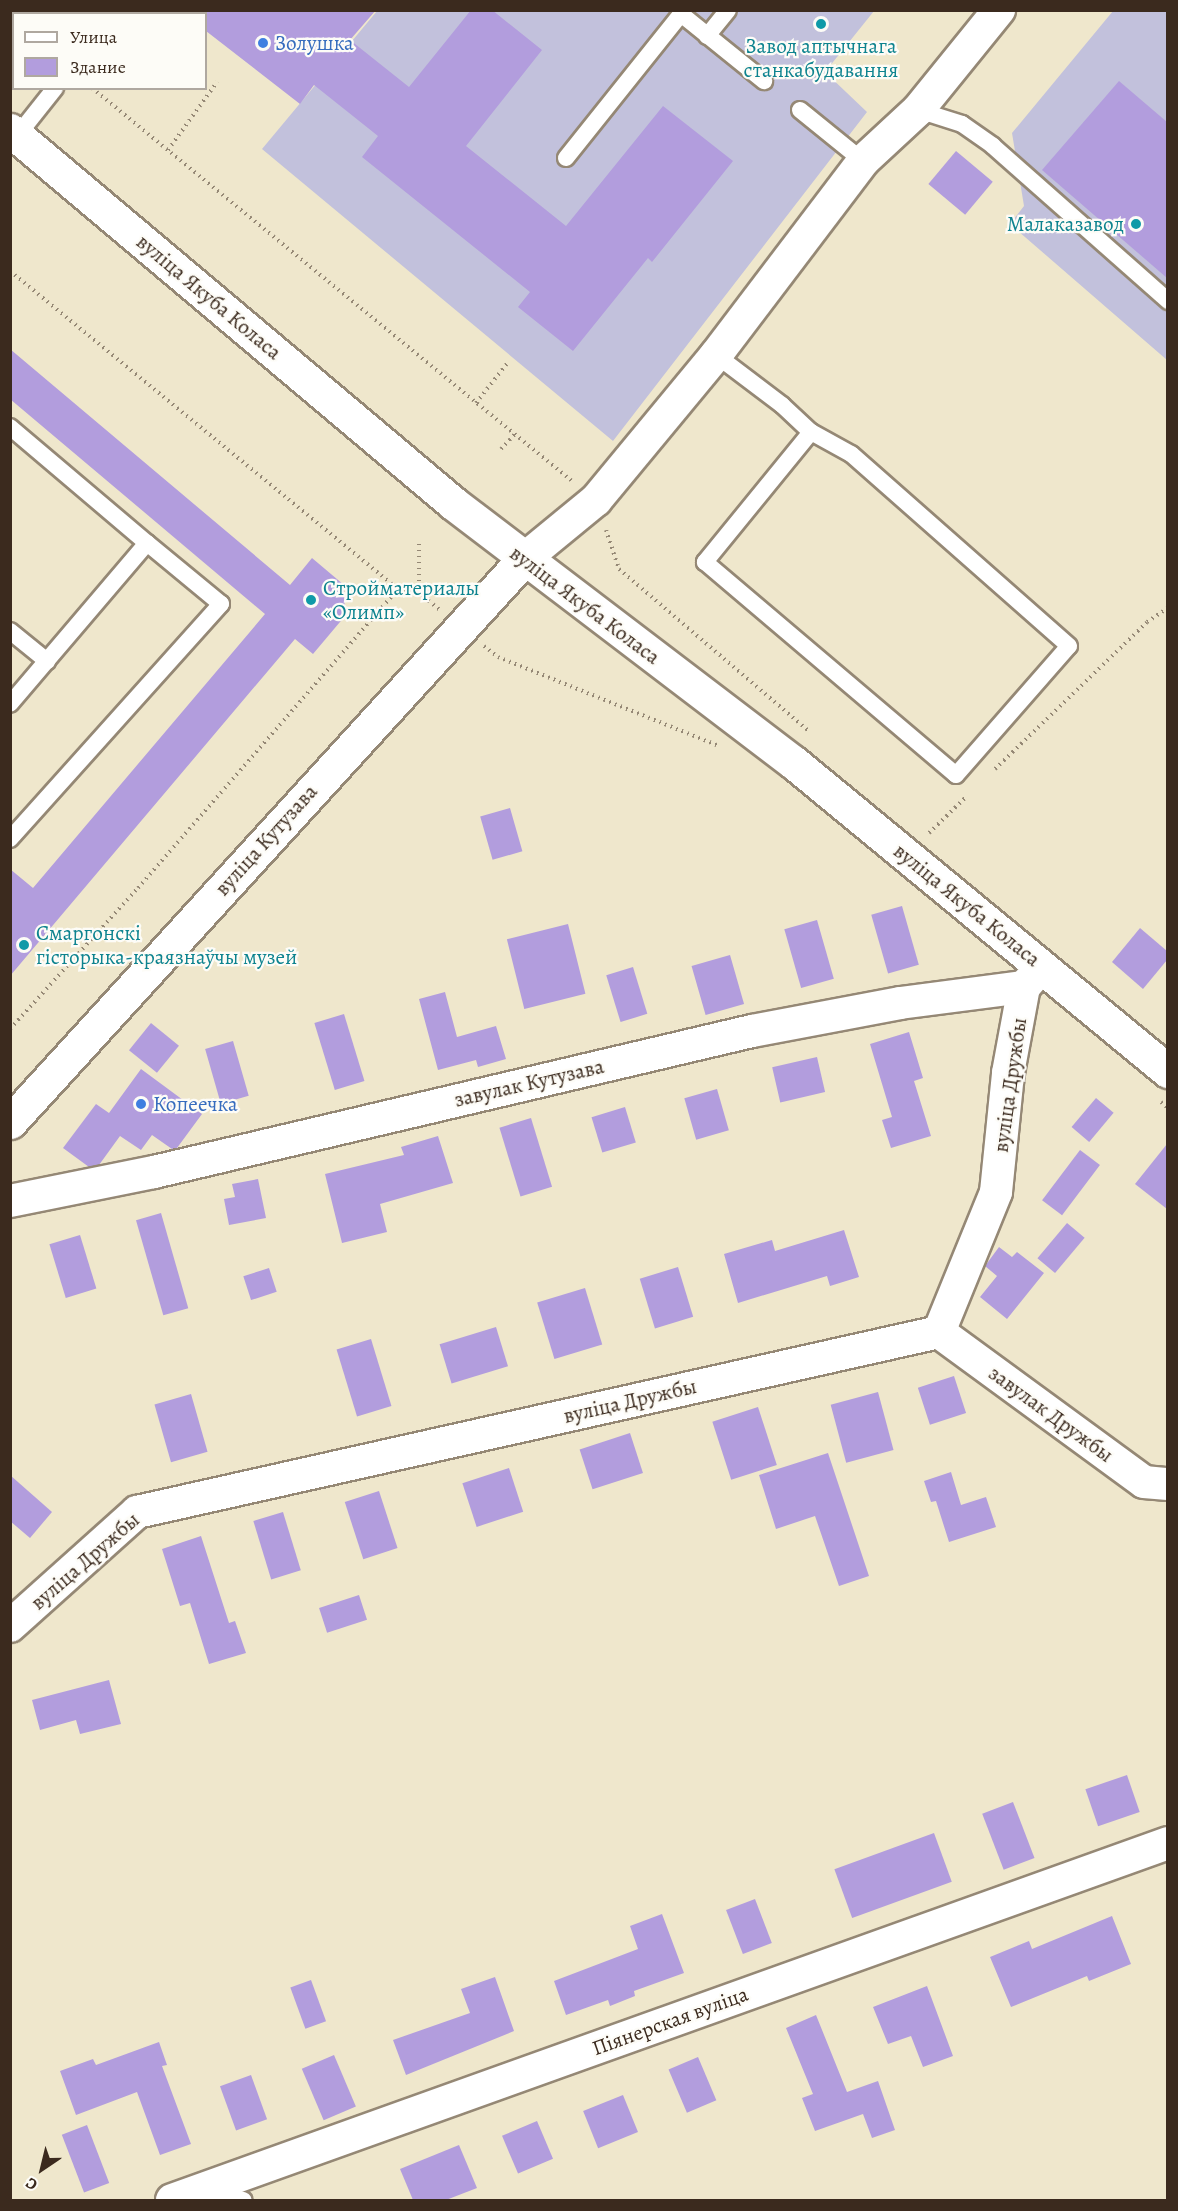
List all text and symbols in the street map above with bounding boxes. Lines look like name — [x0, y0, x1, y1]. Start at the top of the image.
legend — [12, 12, 207, 90]
marker: Завод аптычнага станкабудавання — [814, 17, 828, 31]
text: Улица — [70, 25, 117, 49]
place label: Золушка — [275, 30, 354, 56]
place label: Завод аптычнага станкабудавання — [744, 33, 898, 83]
marker: Золушка — [256, 36, 270, 50]
text: Здание — [70, 55, 126, 79]
place label: Малаказавод — [1007, 211, 1124, 237]
marker: Малаказавод — [1129, 217, 1143, 231]
street label: вуліца Якуба Коласа — [131, 229, 287, 365]
street label: вуліца Якуба Коласа — [505, 540, 665, 670]
place label: Стройматериалы «Олимп» — [323, 575, 480, 625]
marker: Стройматериалы «Олимп» — [304, 593, 318, 607]
street label: вуліца Кутузава — [210, 779, 322, 901]
street label: вуліца Якуба Коласа — [889, 838, 1045, 972]
place label: Смаргонскі гісторыка-краязнаўчы музей — [36, 920, 297, 970]
marker: Смаргонскі гісторыка-краязнаўчы музей — [17, 938, 31, 952]
street label: вуліца Дружбы — [988, 1016, 1032, 1154]
street label: завулак Кутузава — [452, 1054, 606, 1112]
place label: Копеечка — [153, 1091, 238, 1117]
marker: Копеечка — [134, 1097, 148, 1111]
street label: завулак Дружбы — [984, 1360, 1118, 1468]
street label: вуліца Дружбы — [561, 1373, 699, 1429]
street label: вуліца Дружбы — [25, 1507, 145, 1615]
street label: Піянерская вуліца — [588, 1981, 752, 2061]
north arrow — [12, 2139, 72, 2199]
text: С — [21, 2172, 42, 2196]

